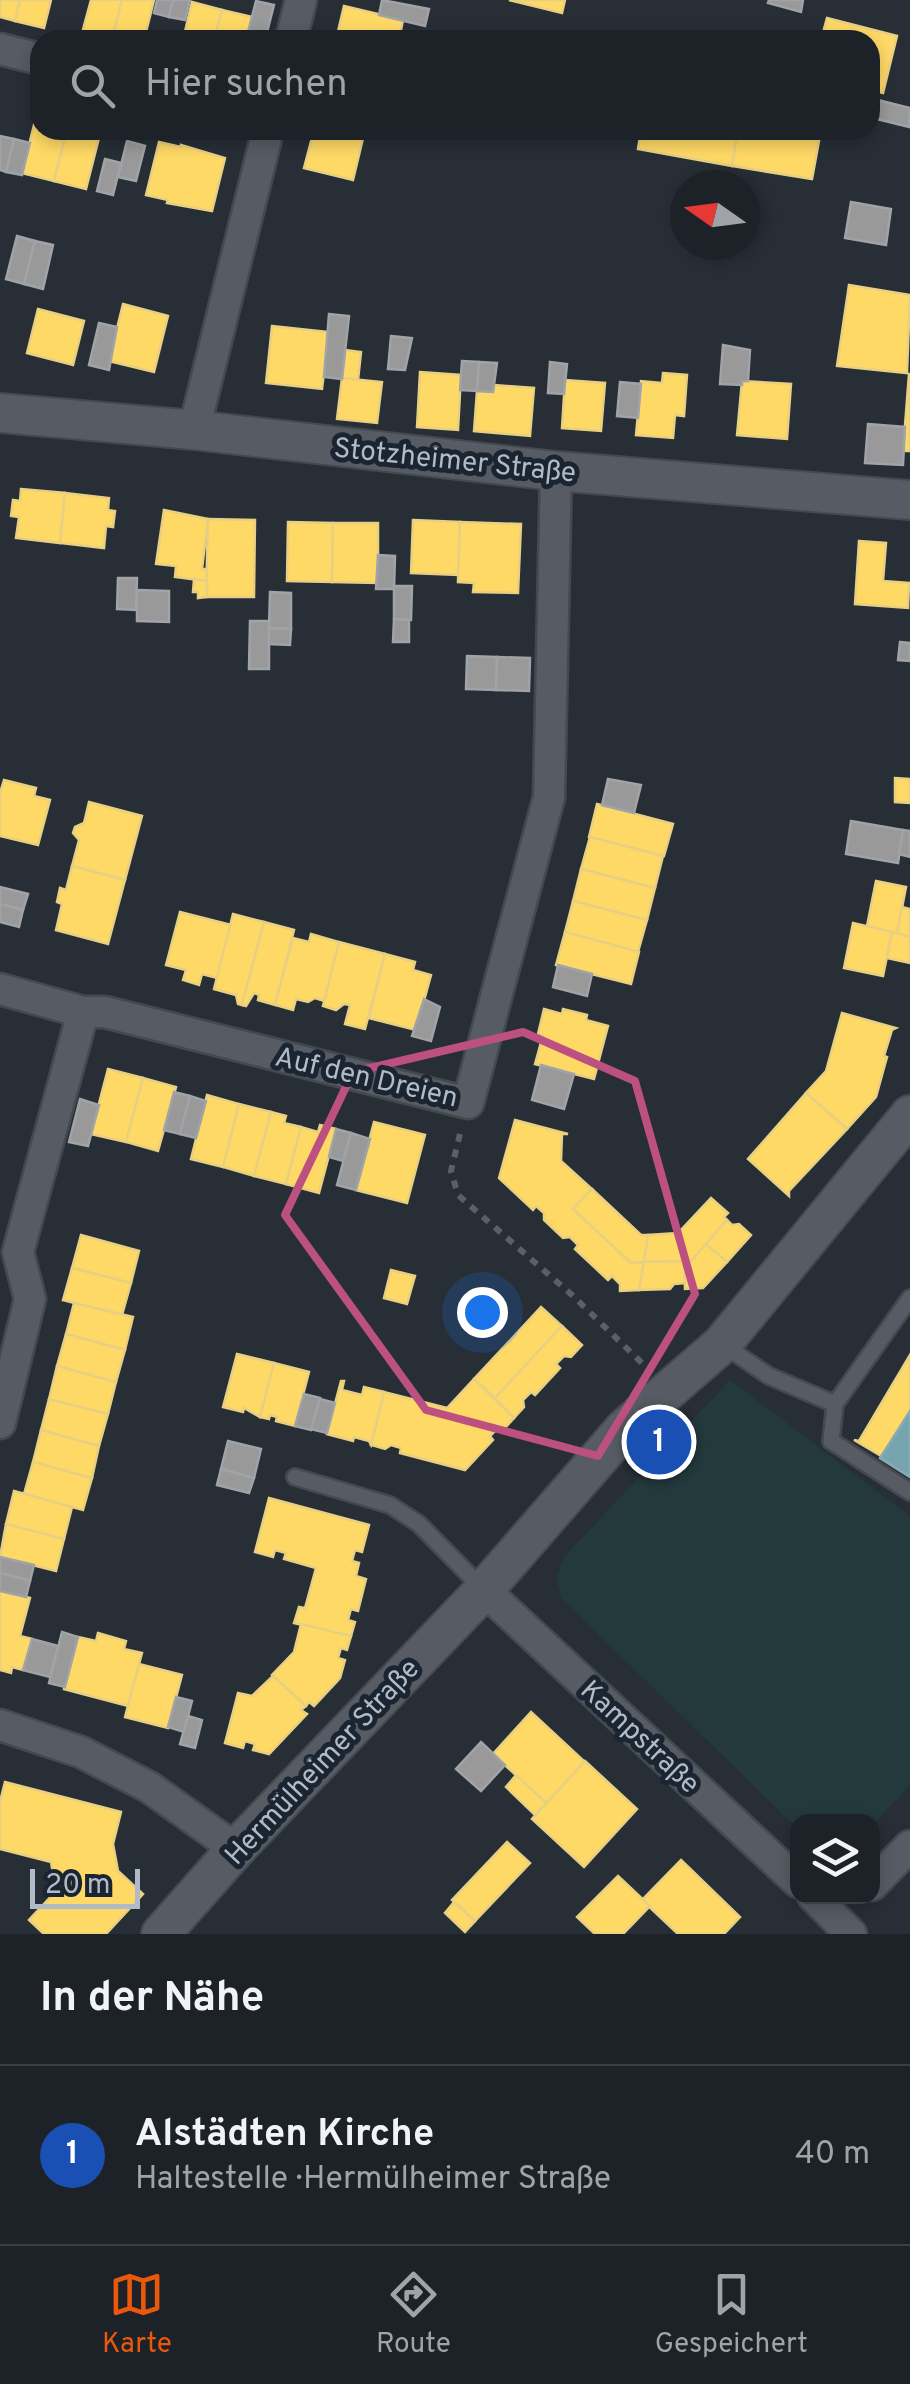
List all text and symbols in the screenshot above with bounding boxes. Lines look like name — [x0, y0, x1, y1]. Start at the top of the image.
search box — [30, 30, 880, 140]
icon: search — [65, 58, 120, 113]
text: Hier suchen — [145, 61, 348, 110]
north arrow — [670, 170, 760, 260]
street label: Stotzheimer Straße — [332, 431, 578, 493]
street label: Auf den Dreien — [271, 1040, 461, 1117]
your location — [457, 1287, 508, 1338]
pin: 1 — [626, 1404, 692, 1480]
street label: Hermülheimer Straße — [218, 1652, 428, 1874]
street label: Kampstraße — [572, 1674, 706, 1803]
map controls — [790, 1814, 880, 1904]
button: layers — [790, 1814, 880, 1904]
scale bar — [30, 1864, 140, 1908]
text: 20 m — [45, 1868, 110, 1904]
text: In der Nähe — [40, 1973, 264, 2026]
text: Alstädten Kirche — [135, 2111, 434, 2160]
text: 1 — [66, 2135, 79, 2175]
text: 40 m — [795, 2135, 870, 2175]
text: Haltestelle · Hermülheimer Straße — [135, 2160, 611, 2200]
tab: Karte — [102, 2267, 172, 2363]
tab: Route — [376, 2267, 451, 2363]
tab: Gespeichert — [655, 2267, 808, 2363]

